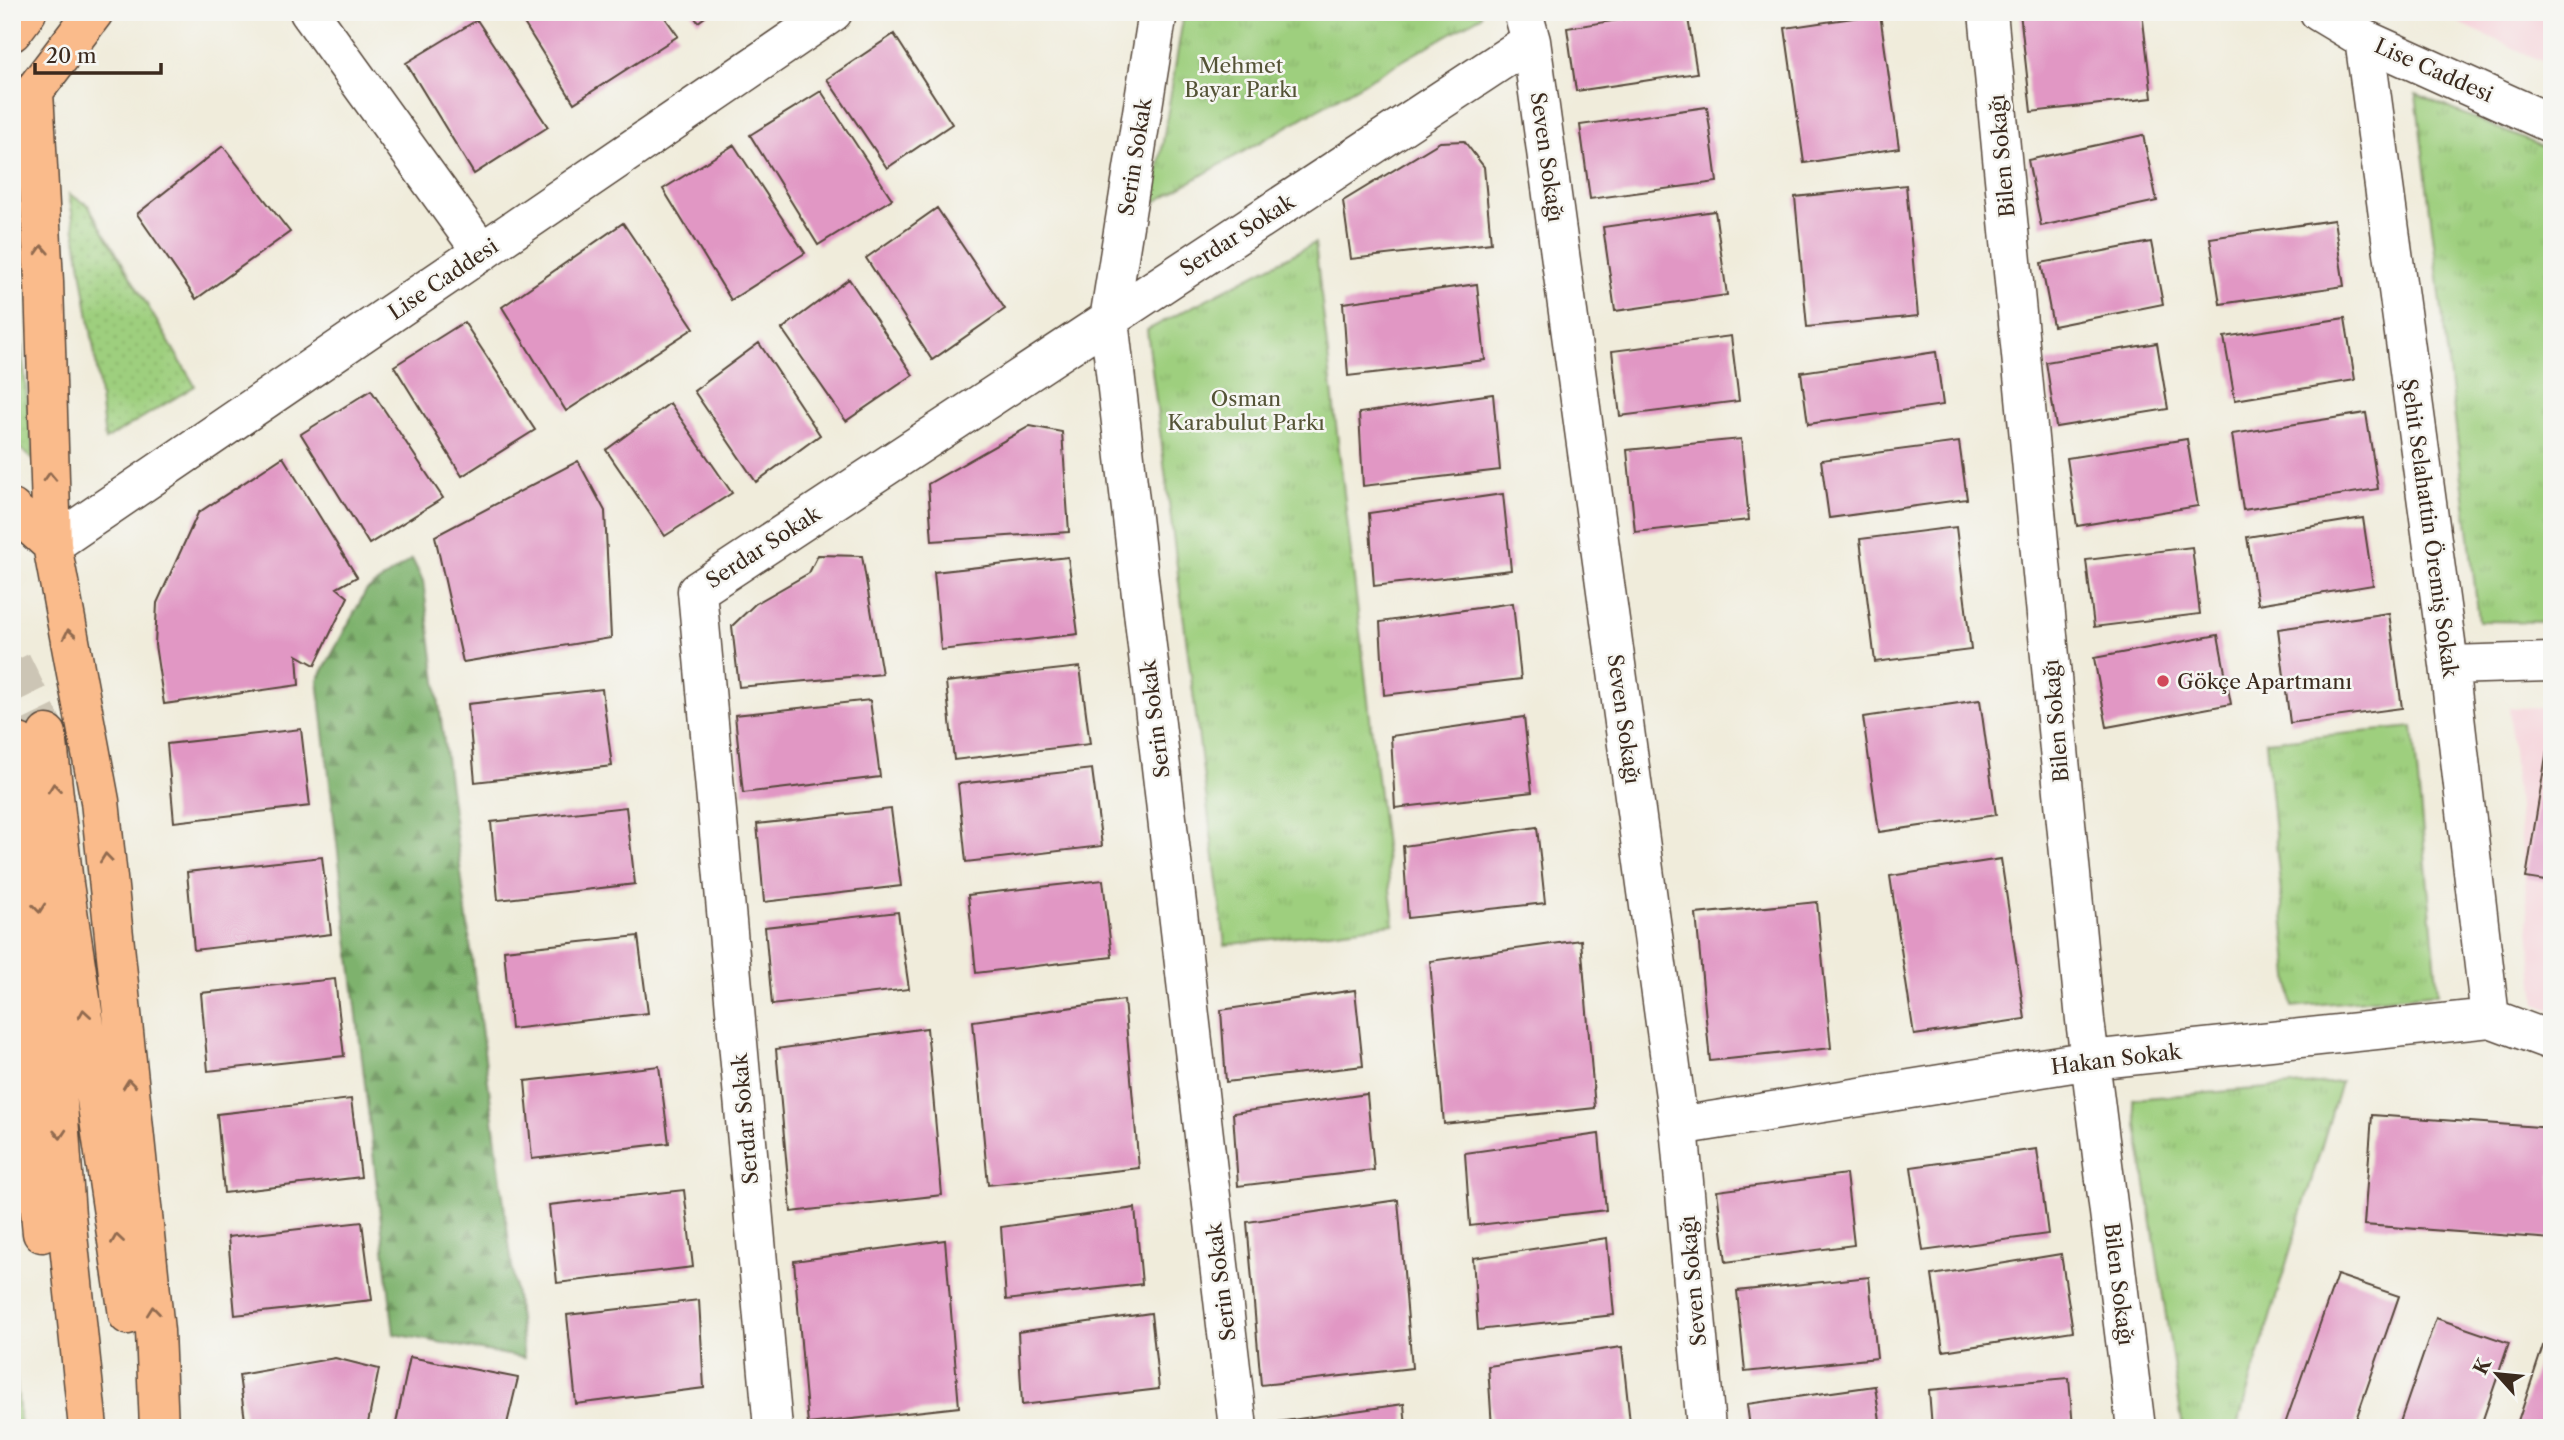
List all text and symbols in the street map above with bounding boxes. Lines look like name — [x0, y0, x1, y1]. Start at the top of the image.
scale bar — [35, 32, 161, 76]
street label: Lise Caddesi — [2371, 33, 2497, 107]
text: 20 m — [46, 43, 97, 68]
park label: Mehmet Bayar Parkı — [1184, 53, 1298, 102]
street label: Seven Sokağı — [1526, 91, 1568, 223]
street label: Bilen Sokağı — [1984, 94, 2020, 218]
street label: Serin Sokak — [1113, 96, 1157, 218]
street label: Serdar Sokak — [1175, 188, 1300, 281]
street label: Lise Caddesi — [383, 233, 503, 325]
one-way arrow — [35, 244, 50, 255]
street label: Şehit Selahattin Öremiş Sokak — [2397, 377, 2463, 680]
park label: Osman Karabulut Parkı — [1167, 386, 1325, 435]
one-way arrow — [42, 471, 58, 482]
street label: Serdar Sokak — [701, 500, 826, 593]
one-way arrow — [62, 628, 77, 640]
street label: Seven Sokağı — [1603, 653, 1645, 785]
street label: Serin Sokak — [1135, 658, 1175, 779]
street label: Bilen Sokağı — [2038, 659, 2074, 783]
place label: Gökçe Apartmanı — [2177, 669, 2352, 694]
marker: Gökçe Apartmanı — [2155, 673, 2171, 689]
one-way arrow — [46, 783, 61, 794]
one-way arrow — [99, 852, 114, 863]
one-way arrow — [31, 902, 46, 913]
one-way arrow — [77, 1008, 92, 1020]
street label: Hakan Sokak — [2050, 1039, 2183, 1079]
street label: Serdar Sokak — [727, 1052, 763, 1185]
one-way arrow — [122, 1079, 137, 1090]
one-way arrow — [52, 1129, 67, 1140]
street label: Seven Sokağı — [1675, 1215, 1711, 1347]
street label: Serin Sokak — [1201, 1221, 1241, 1342]
street label: Bilen Sokağı — [2099, 1221, 2139, 1347]
one-way arrow — [110, 1233, 125, 1245]
one-way arrow — [146, 1305, 161, 1316]
north arrow — [2462, 1338, 2532, 1408]
text: K — [2469, 1354, 2496, 1378]

